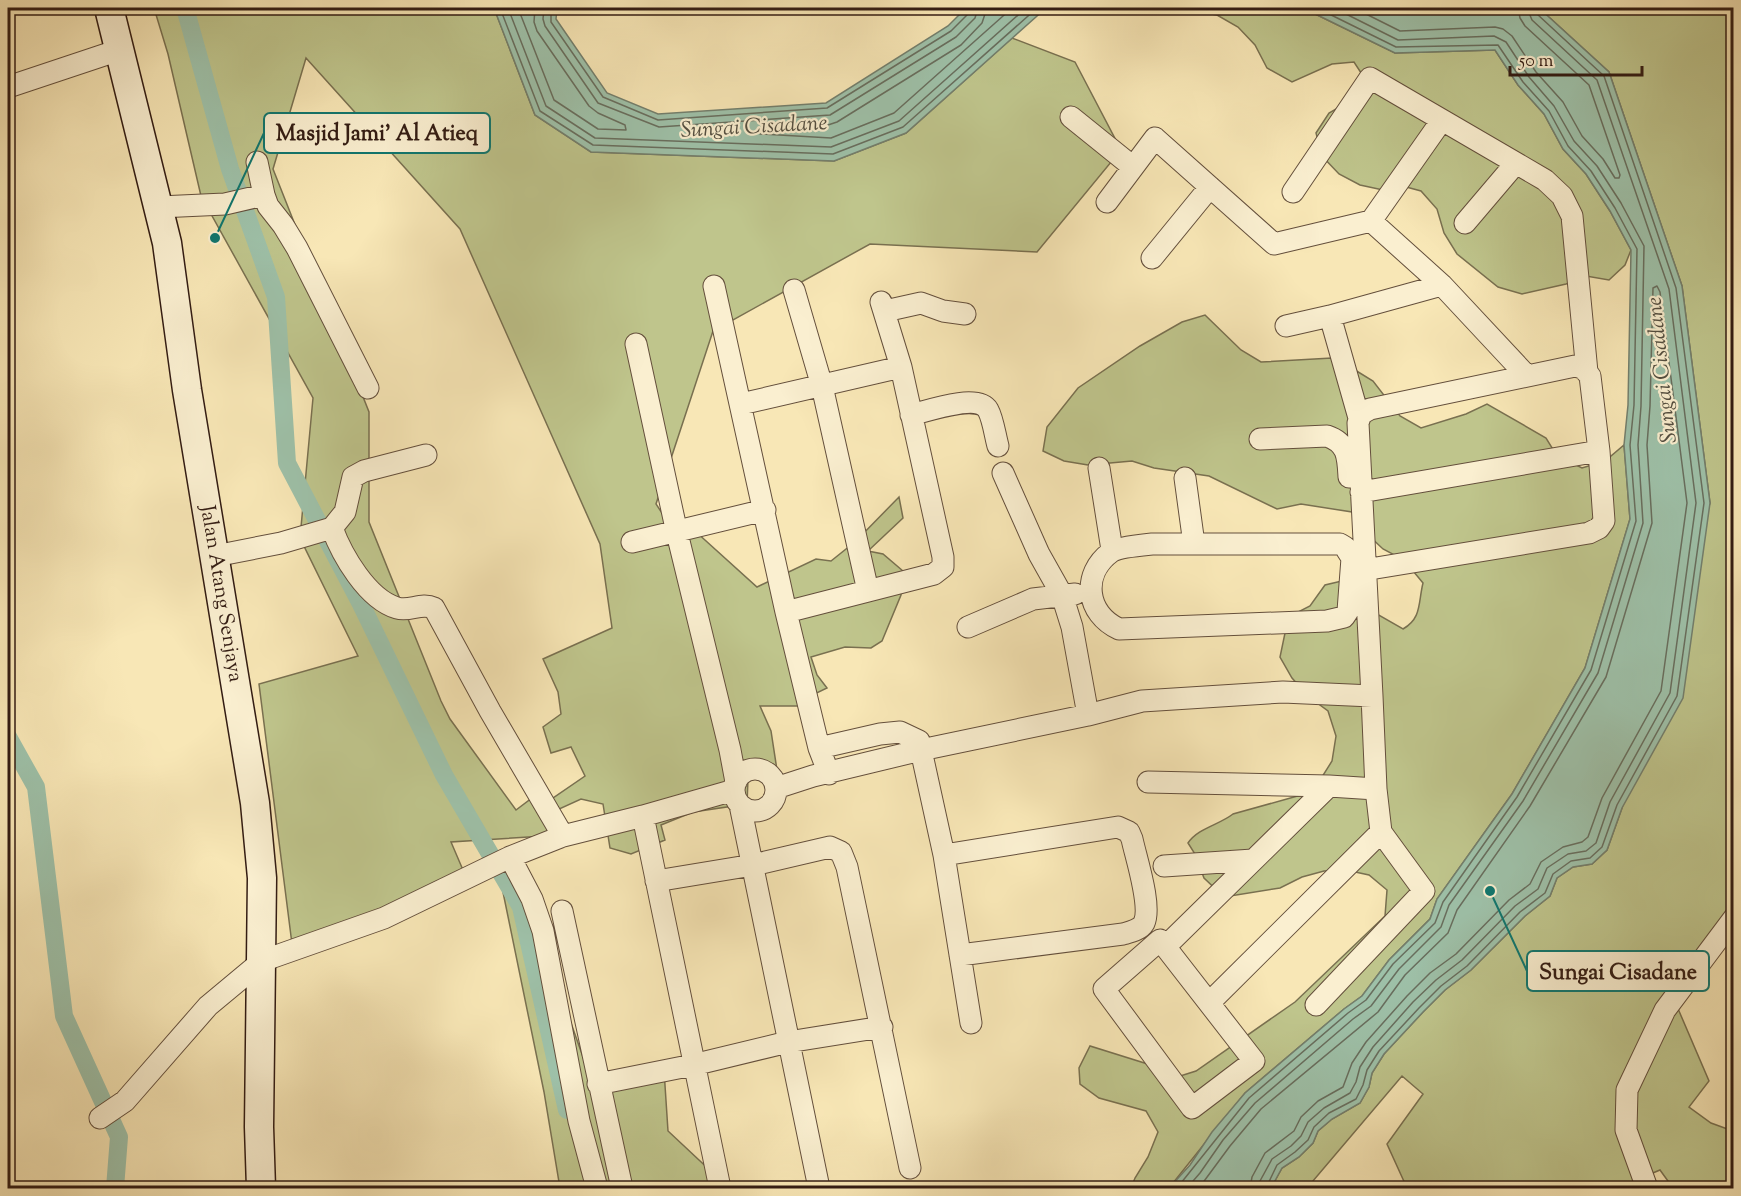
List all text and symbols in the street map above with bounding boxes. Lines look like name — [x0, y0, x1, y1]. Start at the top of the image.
scale bar — [1510, 39, 1642, 77]
text: 50 m — [1518, 49, 1554, 75]
water label: Sungai Cisadane — [680, 108, 828, 148]
callout: Masjid Jami' Al Atieq — [264, 113, 490, 153]
text: Masjid Jami' Al Atieq — [276, 119, 479, 151]
water label: Sungai Cisadane — [1639, 295, 1687, 445]
street label: Jalan Atang Senjaya — [191, 502, 250, 685]
callout: Sungai Cisadane — [1527, 951, 1709, 991]
text: Sungai Cisadane — [1539, 958, 1697, 990]

